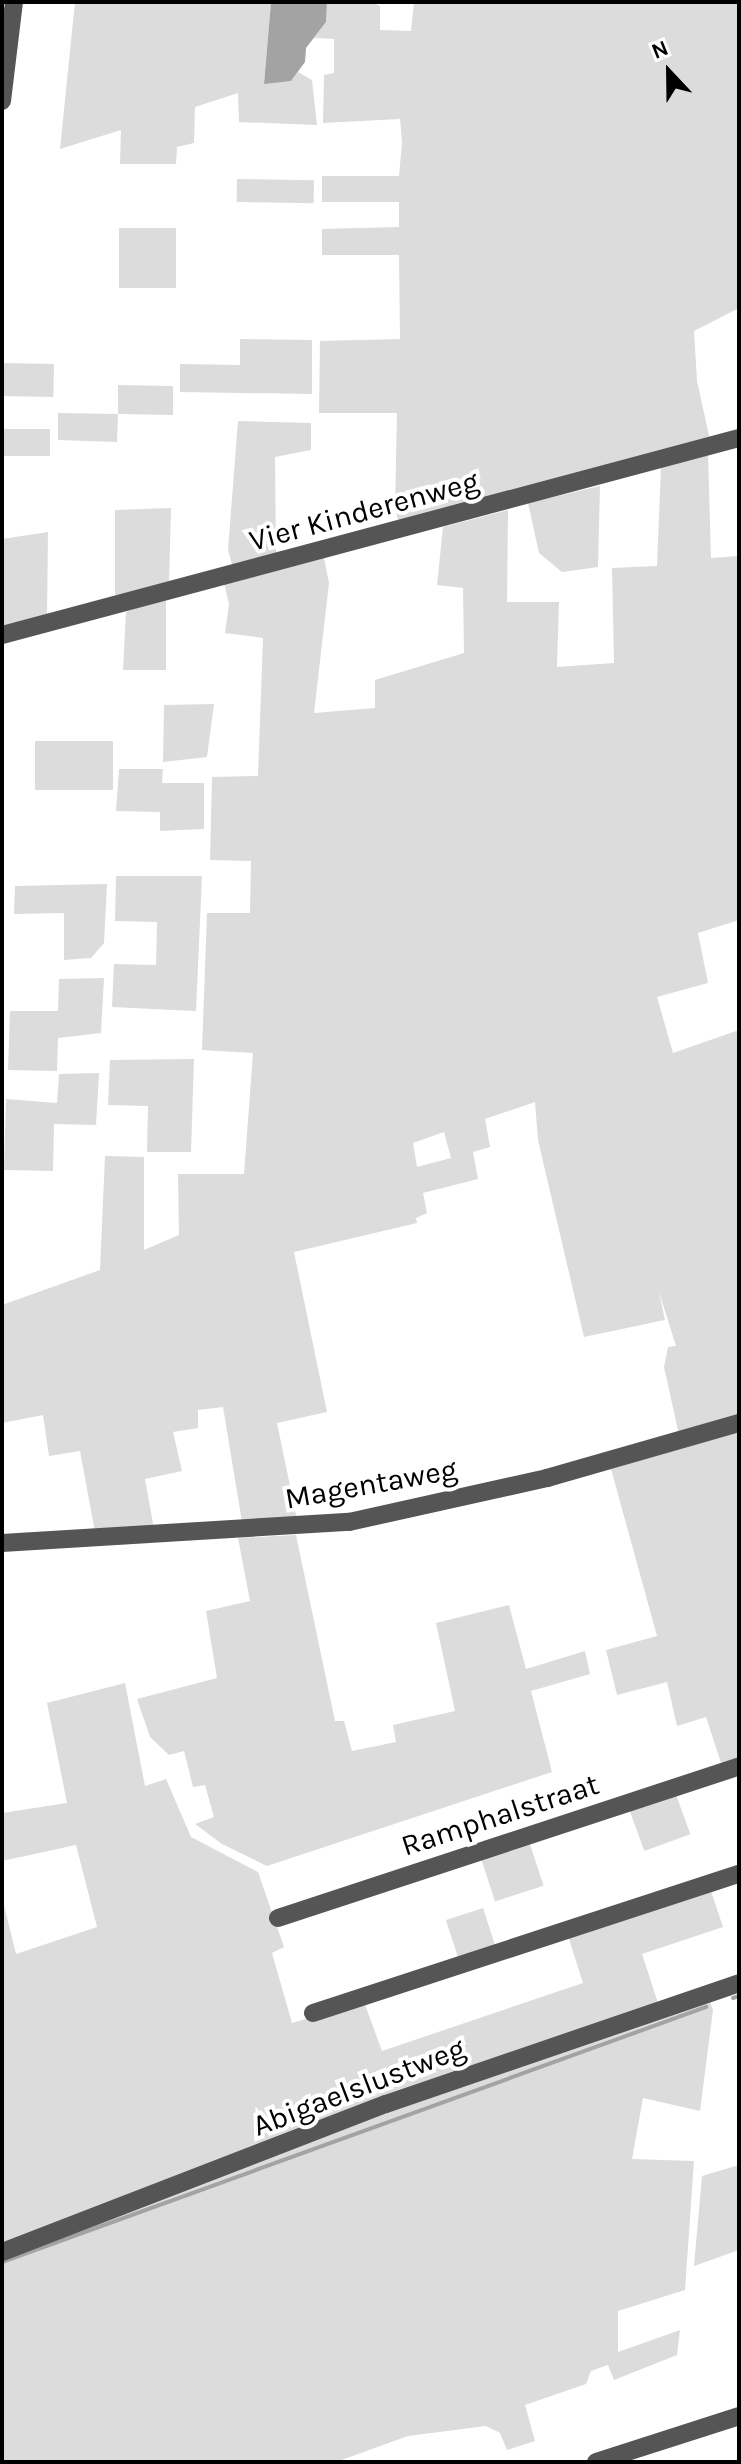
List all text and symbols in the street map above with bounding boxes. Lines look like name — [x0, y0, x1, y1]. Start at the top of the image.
north arrow — [629, 32, 709, 112]
text: N — [648, 35, 672, 65]
street label: Vier Kinderenweg — [245, 463, 483, 559]
street label: Magentaweg — [282, 1451, 460, 1517]
street label: Ramphalstraat — [397, 1766, 603, 1864]
street label: Abigaelslustweg — [248, 2030, 470, 2144]

